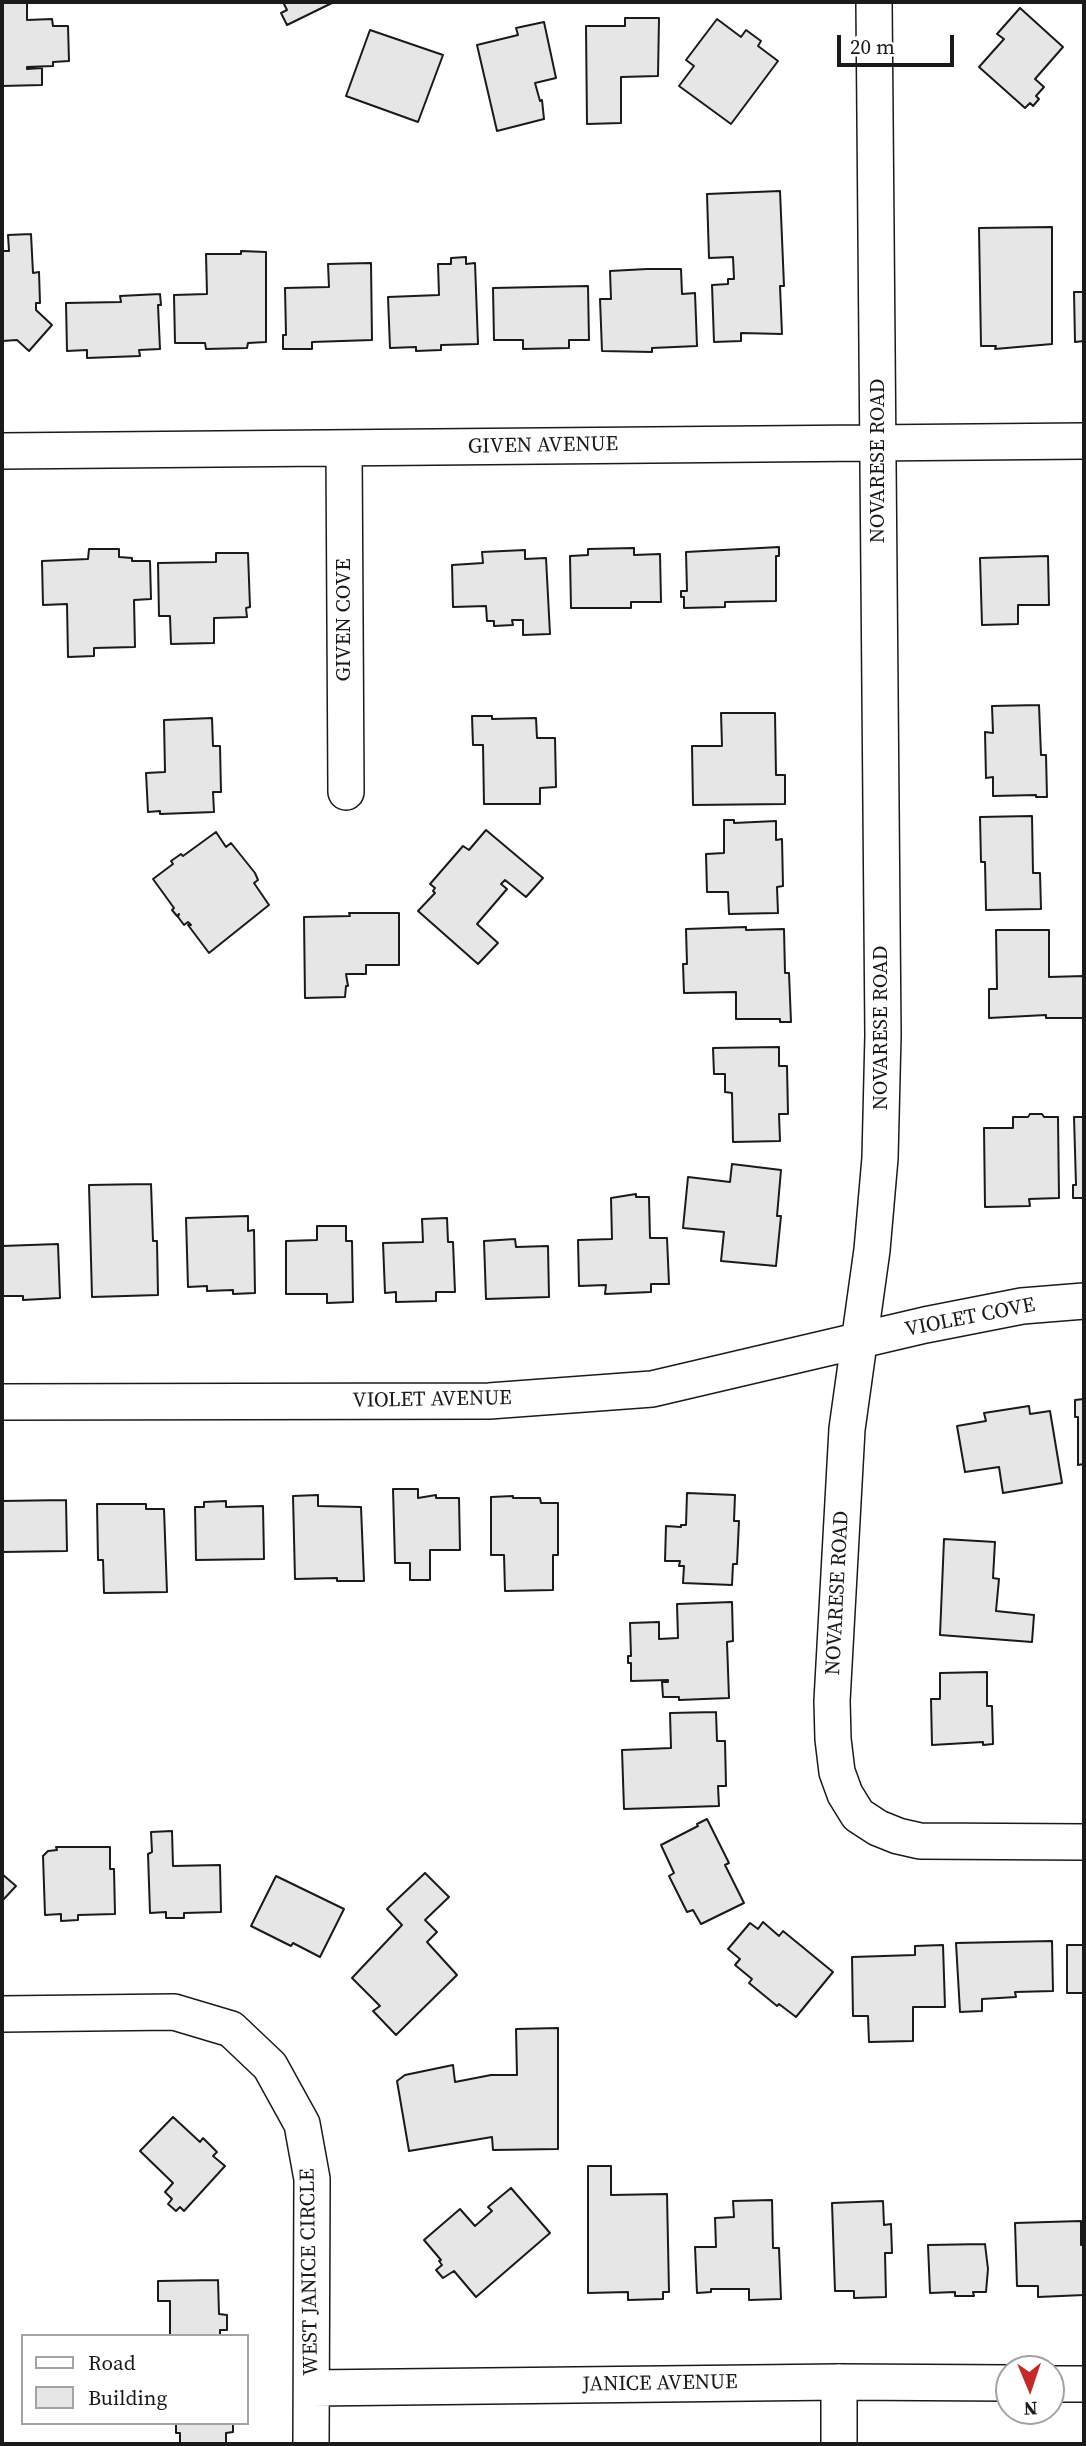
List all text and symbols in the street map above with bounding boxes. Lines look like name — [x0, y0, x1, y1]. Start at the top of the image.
scale bar — [841, 21, 958, 65]
text: 20 m — [850, 32, 895, 61]
street label: NOVARESE ROAD — [866, 379, 892, 543]
street label: GIVEN AVENUE — [468, 432, 618, 460]
street label: GIVEN COVE — [332, 558, 358, 682]
street label: NOVARESE ROAD — [869, 946, 895, 1110]
street label: VIOLET COVE — [903, 1293, 1037, 1343]
street label: VIOLET AVENUE — [352, 1386, 512, 1414]
street label: NOVARESE ROAD — [821, 1510, 855, 1676]
street label: WEST JANICE CIRCLE — [296, 2168, 324, 2376]
legend — [21, 2334, 248, 2425]
text: Road — [88, 2348, 136, 2377]
north arrow — [995, 2355, 1065, 2425]
street label: JANICE AVENUE — [582, 2370, 738, 2398]
text: Building — [88, 2383, 167, 2412]
text: N — [1023, 2396, 1038, 2422]

